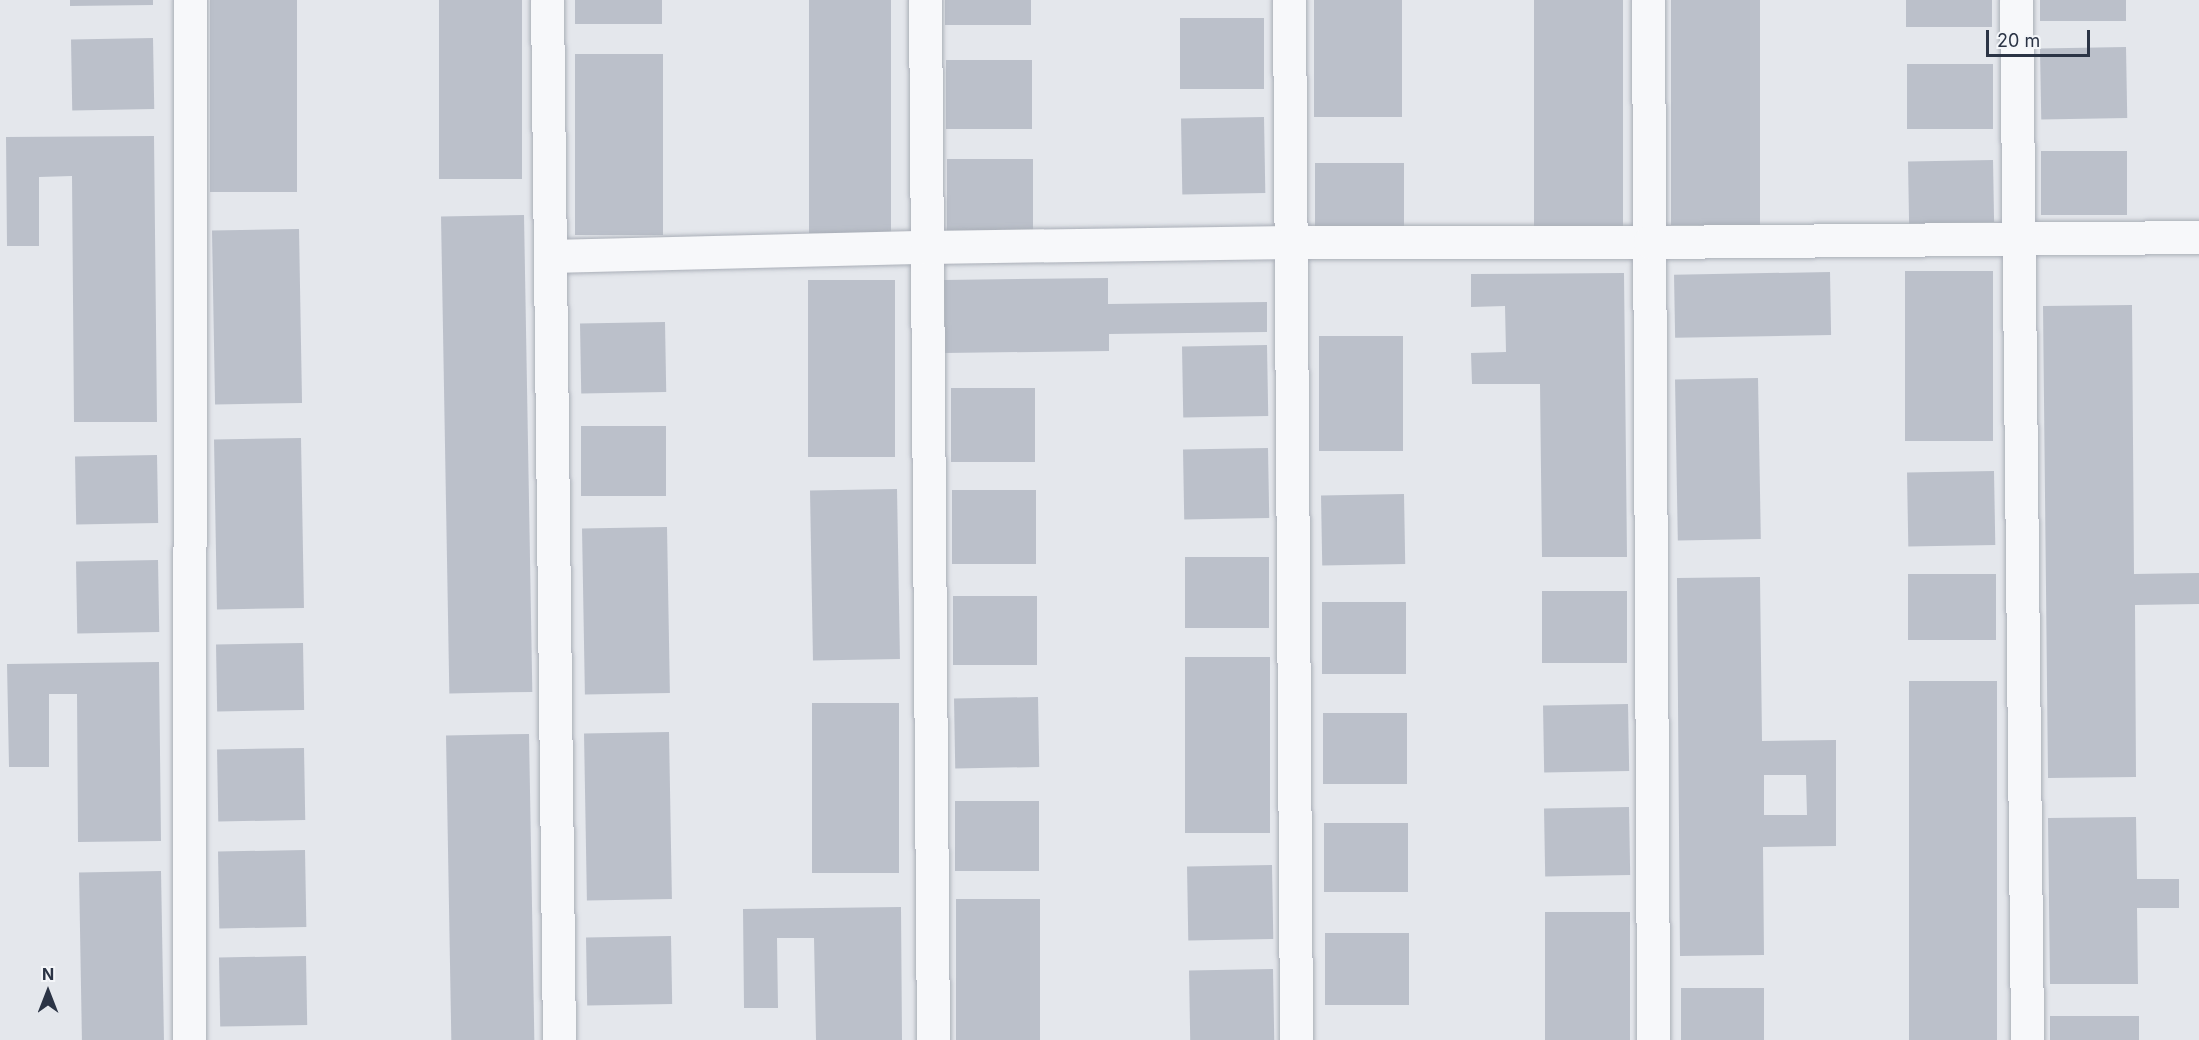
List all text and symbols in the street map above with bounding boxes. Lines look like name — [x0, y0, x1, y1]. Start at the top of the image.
scale bar — [1989, 18, 2092, 56]
text: 20 m — [1997, 30, 2040, 51]
north arrow — [18, 962, 78, 1022]
text: N — [42, 964, 54, 984]

